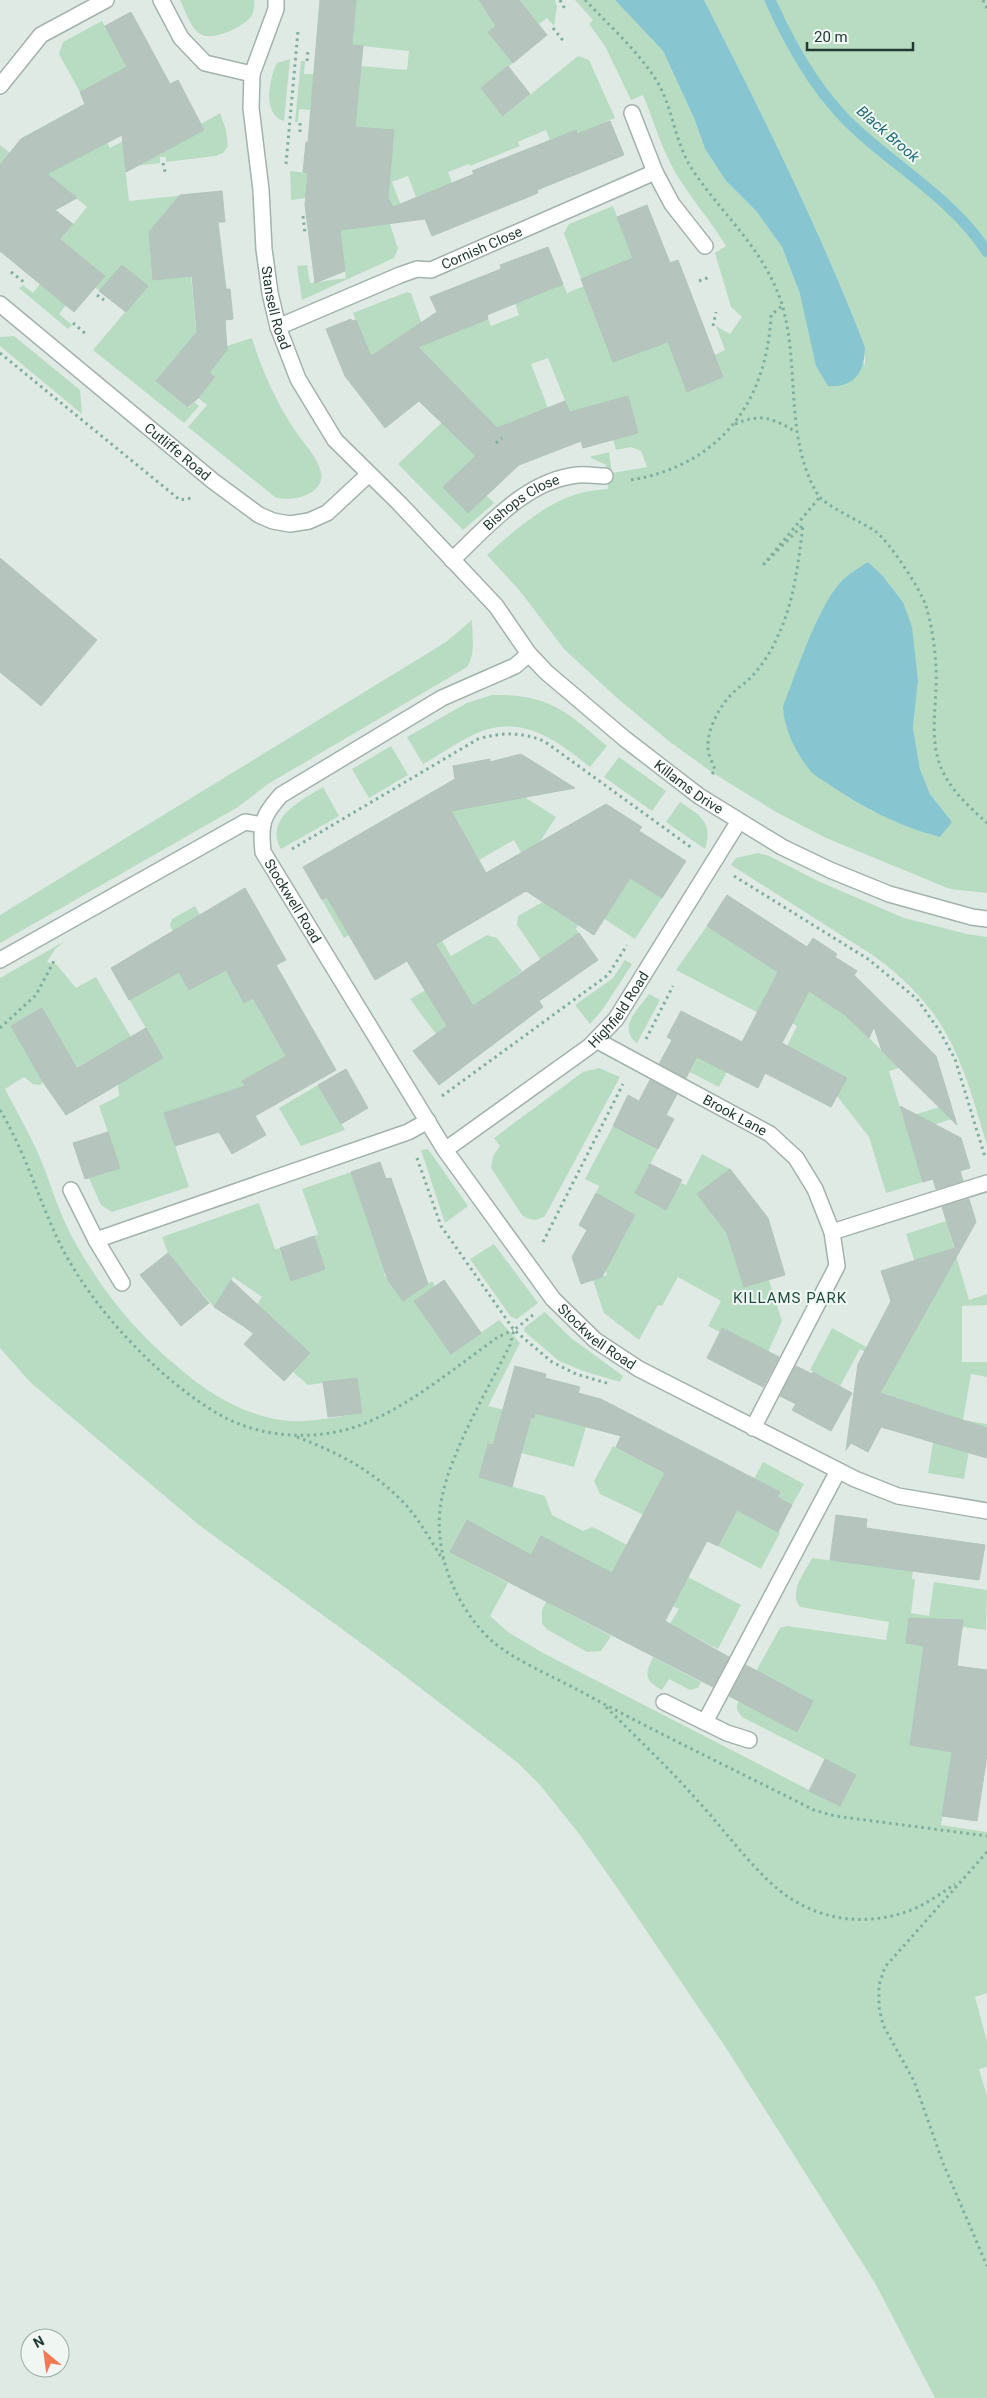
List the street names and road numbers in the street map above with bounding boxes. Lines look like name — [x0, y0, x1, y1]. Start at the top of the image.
street label: Cornish Close — [439, 223, 525, 273]
street label: Stansell Road — [258, 265, 294, 352]
street label: Cutliffe Road — [141, 420, 214, 484]
street label: Bishops Close — [480, 471, 561, 533]
street label: Killams Drive — [651, 757, 726, 817]
street label: Stockwell Road — [261, 856, 325, 946]
street label: Highfield Road — [585, 968, 652, 1051]
street label: Brook Lane — [700, 1091, 770, 1139]
street label: Stockwell Road — [555, 1300, 639, 1373]

